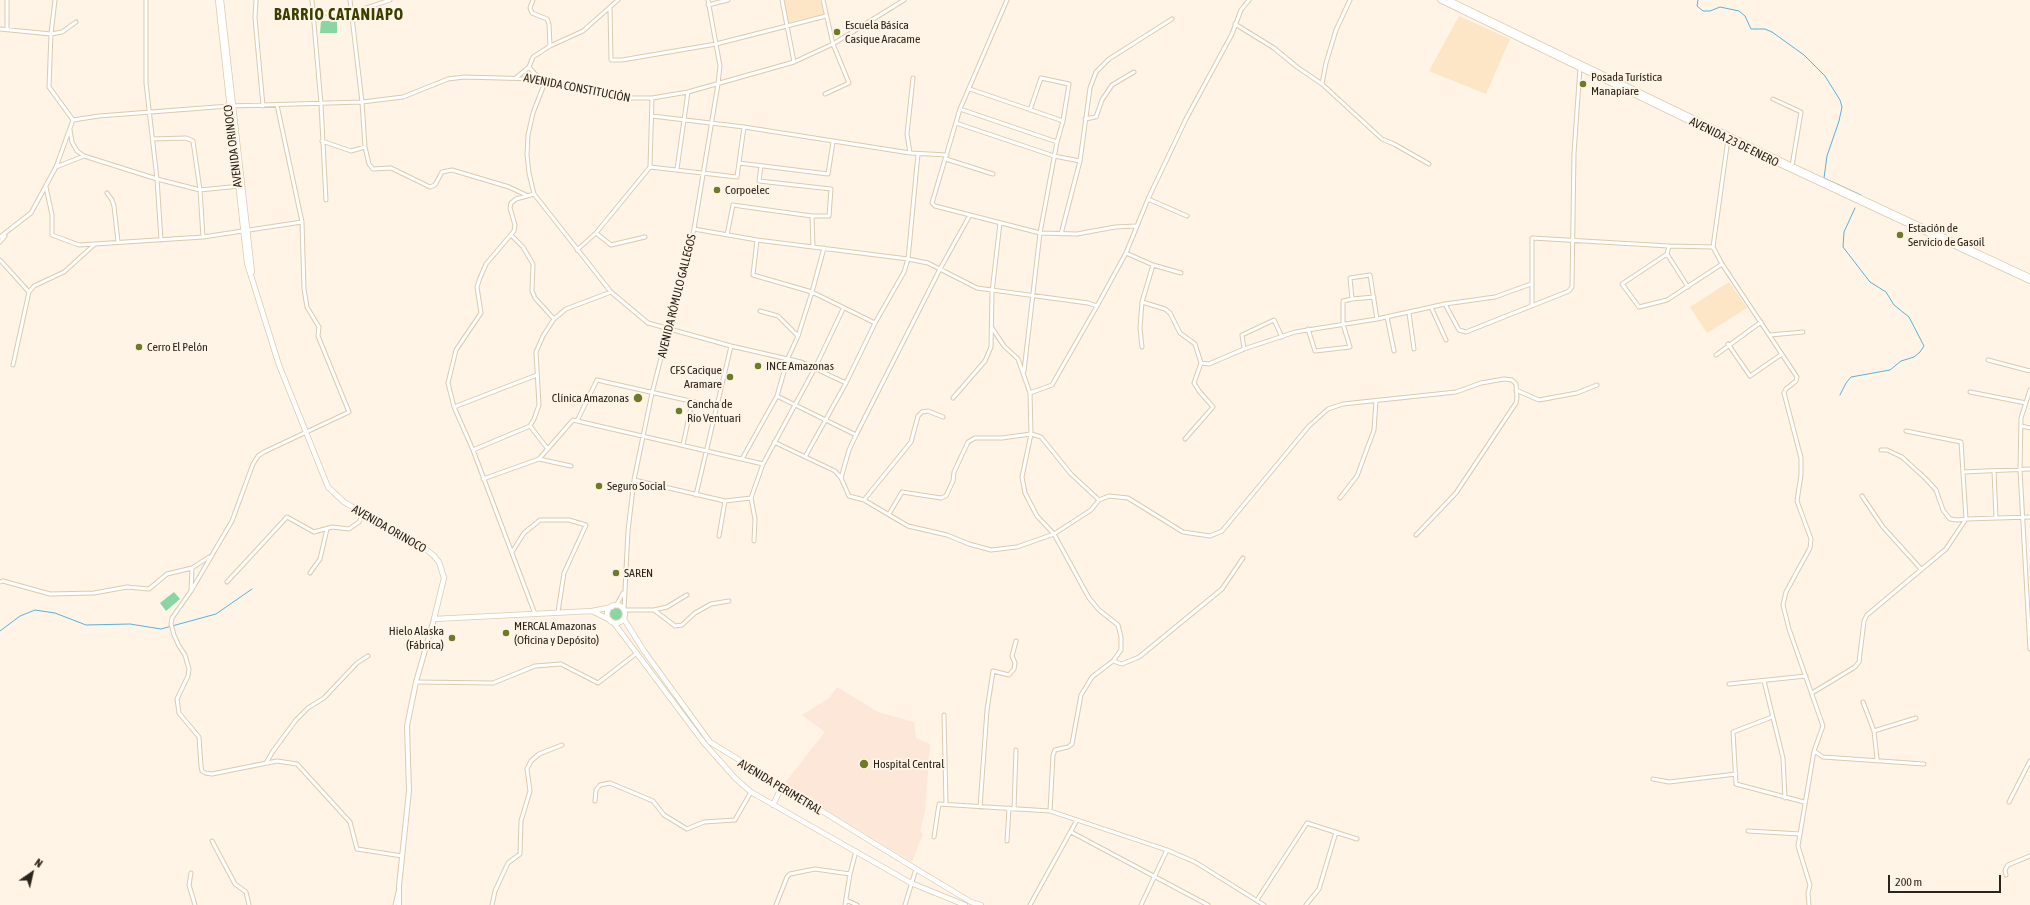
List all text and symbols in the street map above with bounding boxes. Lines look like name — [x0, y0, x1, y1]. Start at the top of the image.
district label: BARRIO CATANIAPO — [274, 5, 404, 25]
place label: Escuela Básica Casique Aracame — [845, 18, 920, 46]
marker: Escuela Básica Casique Aracame — [832, 27, 842, 37]
place label: Posada Turística Manapiare — [1591, 70, 1662, 98]
street label: AVENIDA CONSTITUCIÓN — [522, 71, 632, 105]
marker: Posada Turística Manapiare — [1578, 79, 1588, 89]
street label: AVENIDA ORINOCO — [221, 104, 245, 188]
street label: AVENIDA 23 DE ENERO — [1687, 114, 1781, 170]
place label: Corpoelec — [725, 183, 769, 197]
marker: Corpoelec — [712, 185, 722, 195]
place label: Estación de Servicio de Gasoil — [1908, 221, 1985, 249]
marker: Estación de Servicio de Gasoil — [1895, 230, 1905, 240]
street label: AVENIDA RÓMULO GALLEGOS — [655, 233, 699, 359]
place label: Cerro El Pelón — [147, 340, 208, 354]
marker: Cerro El Pelón — [134, 342, 144, 352]
place label: INCE Amazonas — [766, 359, 834, 373]
marker: INCE Amazonas — [753, 361, 763, 371]
place label: CFS Cacique Aramare — [670, 363, 722, 391]
marker: CFS Cacique Aramare — [725, 372, 735, 382]
place label: Clínica Amazonas — [552, 391, 629, 405]
marker: Clínica Amazonas — [632, 392, 644, 404]
place label: Cancha de Río Ventuari — [687, 397, 741, 425]
marker: Cancha de Río Ventuari — [674, 406, 684, 416]
place label: Seguro Social — [607, 479, 666, 493]
marker: Seguro Social — [594, 481, 604, 491]
street label: AVENIDA ORINOCO — [349, 502, 429, 556]
place label: SAREN — [624, 566, 653, 580]
marker: SAREN — [611, 568, 621, 578]
place label: MERCAL Amazonas (Oficina y Depósito) — [514, 619, 599, 647]
place label: Hielo Alaska (Fábrica) — [389, 624, 444, 652]
marker: MERCAL Amazonas (Oficina y Depósito) — [501, 628, 511, 638]
marker: Hielo Alaska (Fábrica) — [447, 633, 457, 643]
street label: AVENIDA PERIMETRAL — [735, 756, 825, 818]
place label: Hospital Central — [873, 757, 944, 771]
marker: Hospital Central — [858, 758, 870, 770]
north arrow — [12, 853, 52, 893]
text: N — [33, 856, 45, 870]
scale bar — [1890, 867, 2003, 893]
text: 200 m — [1895, 875, 1922, 889]

